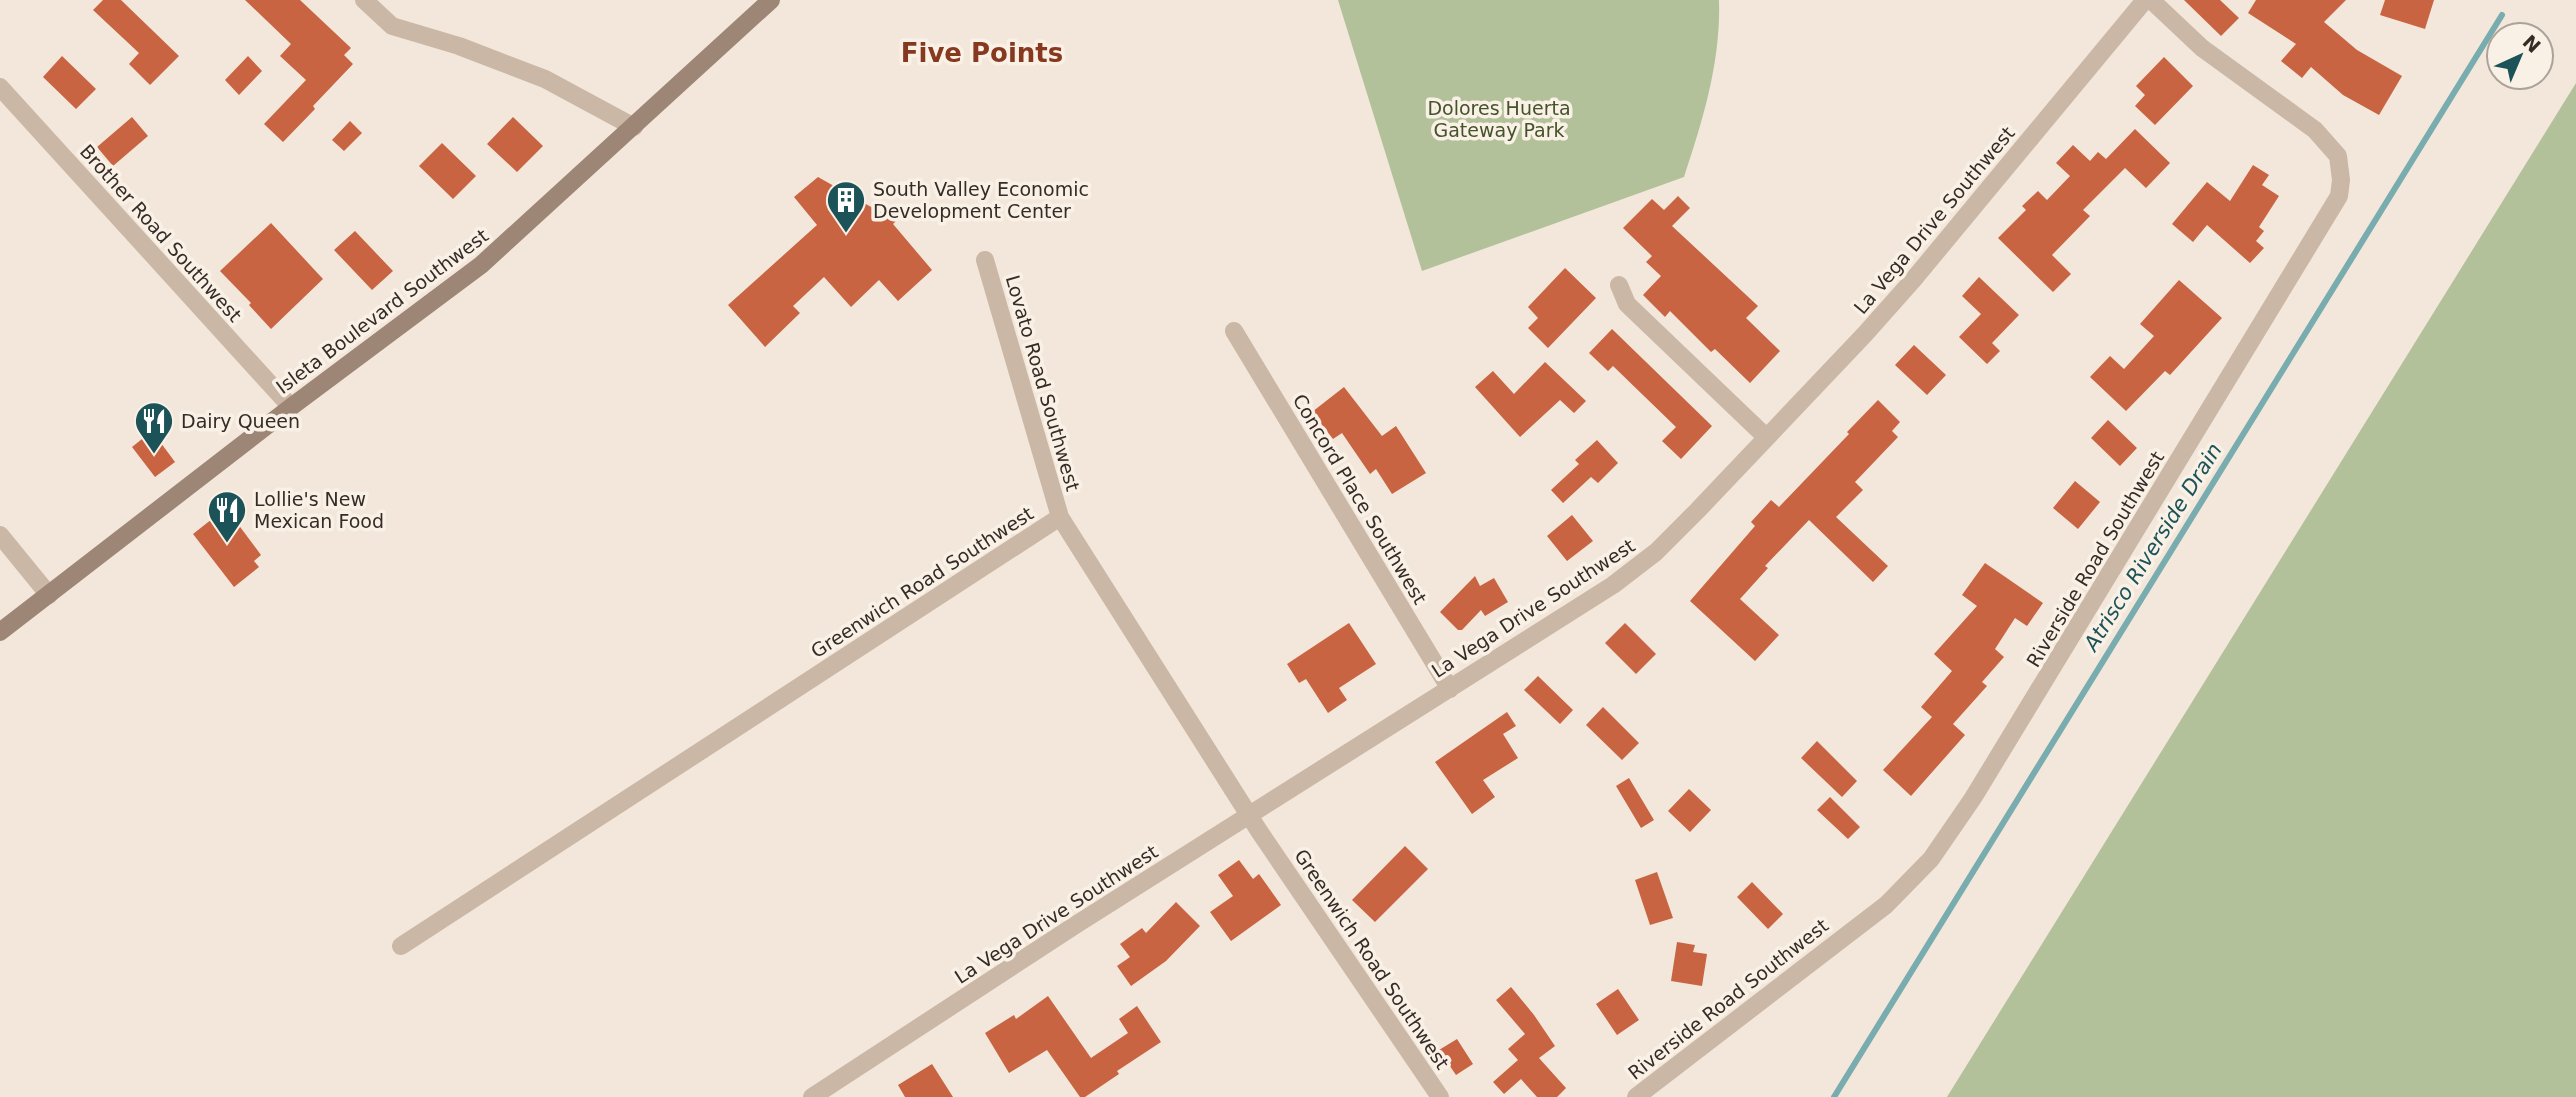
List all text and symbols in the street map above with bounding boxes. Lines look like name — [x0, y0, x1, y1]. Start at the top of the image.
north arrow — [2485, 21, 2555, 91]
text: N — [2518, 30, 2545, 57]
district label: Five Points — [901, 38, 1063, 68]
park label: Dolores Huerta Gateway Park — [1427, 97, 1571, 141]
street label: La Vega Drive Southwest — [1849, 122, 2019, 318]
street label: Brother Road Southwest — [76, 140, 246, 326]
place label: South Valley Economic Development Center — [873, 178, 1089, 222]
building icon: South Valley Economic Development Center — [825, 179, 867, 234]
street label: Isleta Boulevard Southwest — [272, 224, 492, 398]
street label: Lovato Road Southwest — [1002, 273, 1084, 493]
street label: Concord Place Southwest — [1289, 390, 1431, 608]
restaurant icon: Dairy Queen — [133, 400, 175, 455]
place label: Dairy Queen — [181, 410, 300, 432]
water label: Atrisco Riverside Drain — [2078, 439, 2227, 657]
street label: Riverside Road Southwest — [2022, 447, 2168, 671]
place label: Lollie's New Mexican Food — [254, 488, 384, 532]
restaurant icon: Lollie's New Mexican Food — [206, 489, 248, 544]
street label: Greenwich Road Southwest — [807, 502, 1037, 662]
street label: La Vega Drive Southwest — [1427, 534, 1639, 682]
street label: La Vega Drive Southwest — [950, 840, 1162, 988]
street label: Greenwich Road Southwest — [1290, 845, 1454, 1073]
street label: Riverside Road Southwest — [1624, 914, 1832, 1084]

